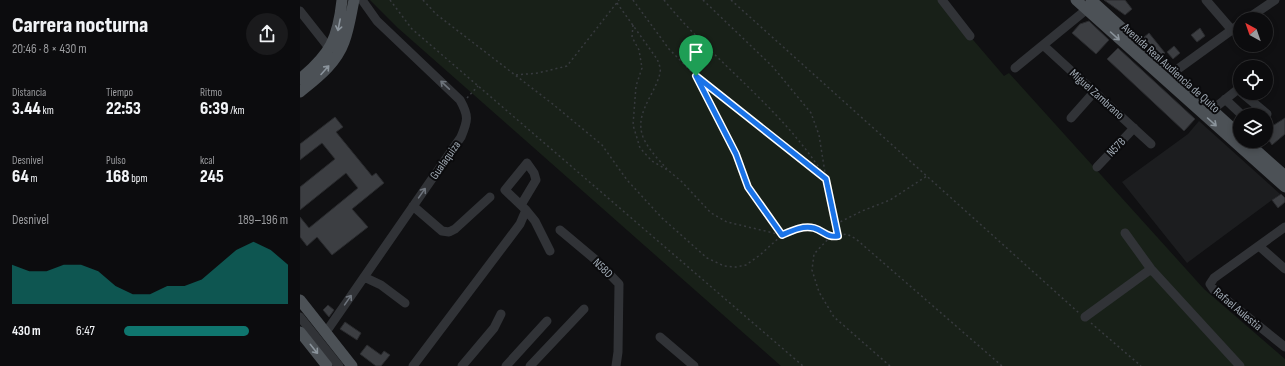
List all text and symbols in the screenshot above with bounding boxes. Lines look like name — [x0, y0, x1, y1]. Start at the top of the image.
text: Carrera nocturna — [12, 12, 148, 39]
north arrow — [1233, 12, 1273, 52]
map controls — [1233, 12, 1273, 148]
button: share — [246, 13, 288, 55]
one-way arrow — [334, 18, 342, 31]
street label: Avenida Real Audiencia de Quito — [1118, 20, 1223, 116]
one-way arrow — [1110, 31, 1120, 40]
pin — [679, 35, 713, 76]
text: 20:46 · 8 × 430 m — [12, 41, 87, 57]
icon: arrive — [685, 41, 707, 63]
button: locate — [1233, 60, 1273, 100]
one-way arrow — [321, 65, 330, 75]
street label: Miguel Zambrano — [1066, 66, 1127, 123]
one-way arrow — [439, 80, 450, 89]
text: Distancia — [12, 86, 46, 99]
text: Tiempo — [106, 86, 133, 99]
text: Ritmo — [200, 86, 222, 99]
text: 3.44 — [12, 99, 41, 119]
text: 22:53 — [106, 99, 141, 119]
text: 6:39 — [200, 99, 228, 119]
text: km — [41, 104, 54, 117]
text: /km — [228, 104, 245, 117]
button: layers — [1233, 108, 1273, 148]
one-way arrow — [1207, 117, 1217, 127]
street label: N57B — [1104, 135, 1129, 160]
street label: Gualaquiza — [427, 138, 464, 182]
text: Desnivel — [12, 154, 43, 167]
text: Pulso — [106, 154, 126, 167]
text: kcal — [200, 154, 215, 167]
text: 64 — [12, 167, 29, 187]
text: 168 — [106, 167, 130, 187]
text: 245 — [200, 167, 224, 187]
text: m — [29, 172, 37, 185]
text: bpm — [130, 172, 147, 185]
one-way arrow — [418, 188, 426, 199]
text: Desnivel — [12, 212, 49, 228]
text: 189–196 m — [238, 212, 288, 228]
street label: N58D — [589, 255, 616, 281]
street label: Rafael Aulestia — [1210, 285, 1265, 334]
one-way arrow — [344, 295, 352, 306]
text: 430 m — [12, 323, 41, 339]
text: 6:47 — [76, 323, 95, 339]
one-way arrow — [309, 344, 318, 354]

